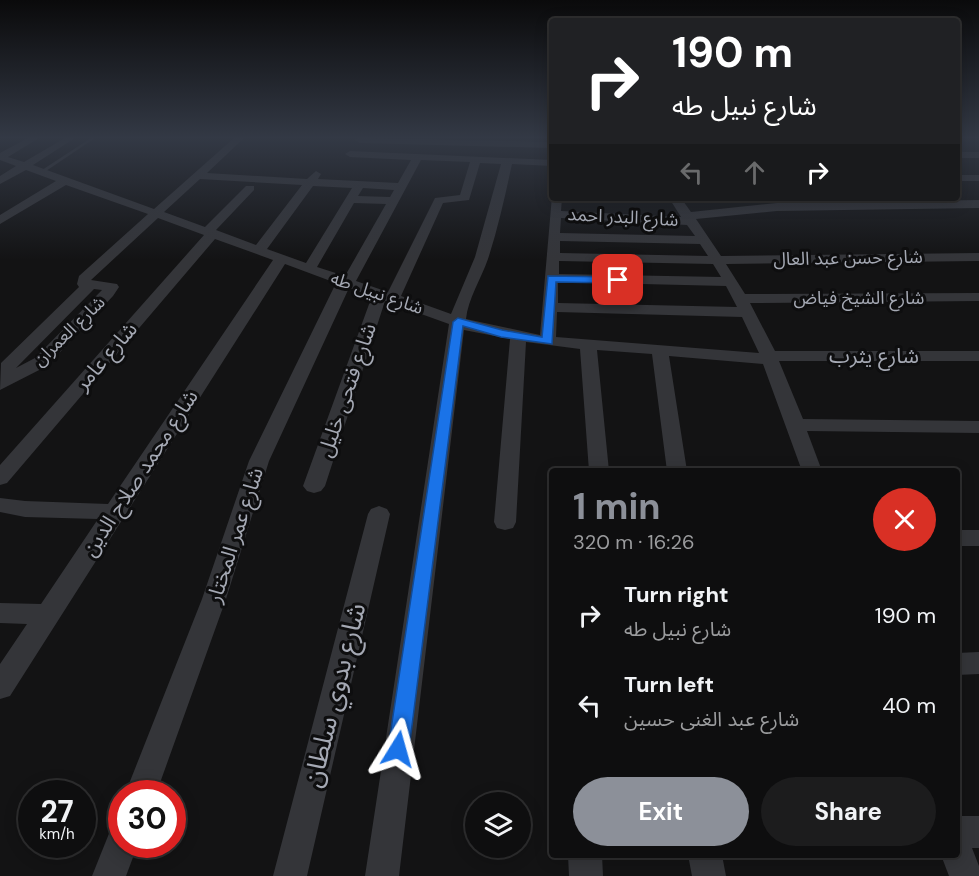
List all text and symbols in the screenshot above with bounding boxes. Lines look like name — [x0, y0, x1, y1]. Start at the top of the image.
text: 190 m — [672, 25, 793, 80]
icon: right — [573, 42, 651, 120]
text: شارع نبيل طه — [672, 88, 817, 123]
icon: left — [675, 156, 708, 189]
icon: ahead — [738, 156, 771, 189]
icon: right — [801, 156, 834, 189]
street label: شارع البدر احمد — [567, 202, 679, 234]
street label: شارع حسن عبد العال — [773, 245, 923, 273]
pin — [592, 254, 643, 305]
icon: arrive — [601, 263, 634, 296]
street label: شارع نبيل طه — [327, 266, 427, 322]
street label: شارع الشيخ فياض — [794, 286, 924, 312]
street label: شارع العمران — [28, 290, 112, 373]
street label: شارع عامر — [68, 316, 144, 398]
street label: شارع فتحى خليل — [311, 319, 384, 461]
street label: شارع يثرب — [829, 342, 919, 371]
street label: شارع محمد صلاح الدين — [76, 384, 205, 562]
street label: شارع عمر المختار — [200, 464, 271, 608]
text: 1 min — [573, 483, 661, 530]
button: close — [873, 488, 936, 551]
text: 320 m · 16:26 — [573, 529, 694, 555]
text: Turn right — [624, 580, 729, 609]
street label: شارع بدوي سلطان — [295, 599, 376, 791]
icon: right — [573, 599, 606, 632]
text: 190 m — [875, 601, 936, 630]
text: شارع نبيل طه — [624, 616, 731, 642]
text: Turn left — [624, 670, 714, 699]
icon: left — [573, 689, 606, 722]
text: 40 m — [882, 691, 936, 720]
text: شارع عبد الغنى حسين — [624, 706, 799, 732]
position arrow — [366, 717, 430, 781]
button: Exit — [573, 777, 749, 846]
button: Share — [761, 777, 936, 846]
speed limit sign: 30 — [108, 780, 186, 858]
text: 27 — [40, 792, 74, 831]
map controls — [465, 792, 531, 858]
button: layers — [465, 792, 531, 858]
text: km/h — [39, 824, 75, 844]

